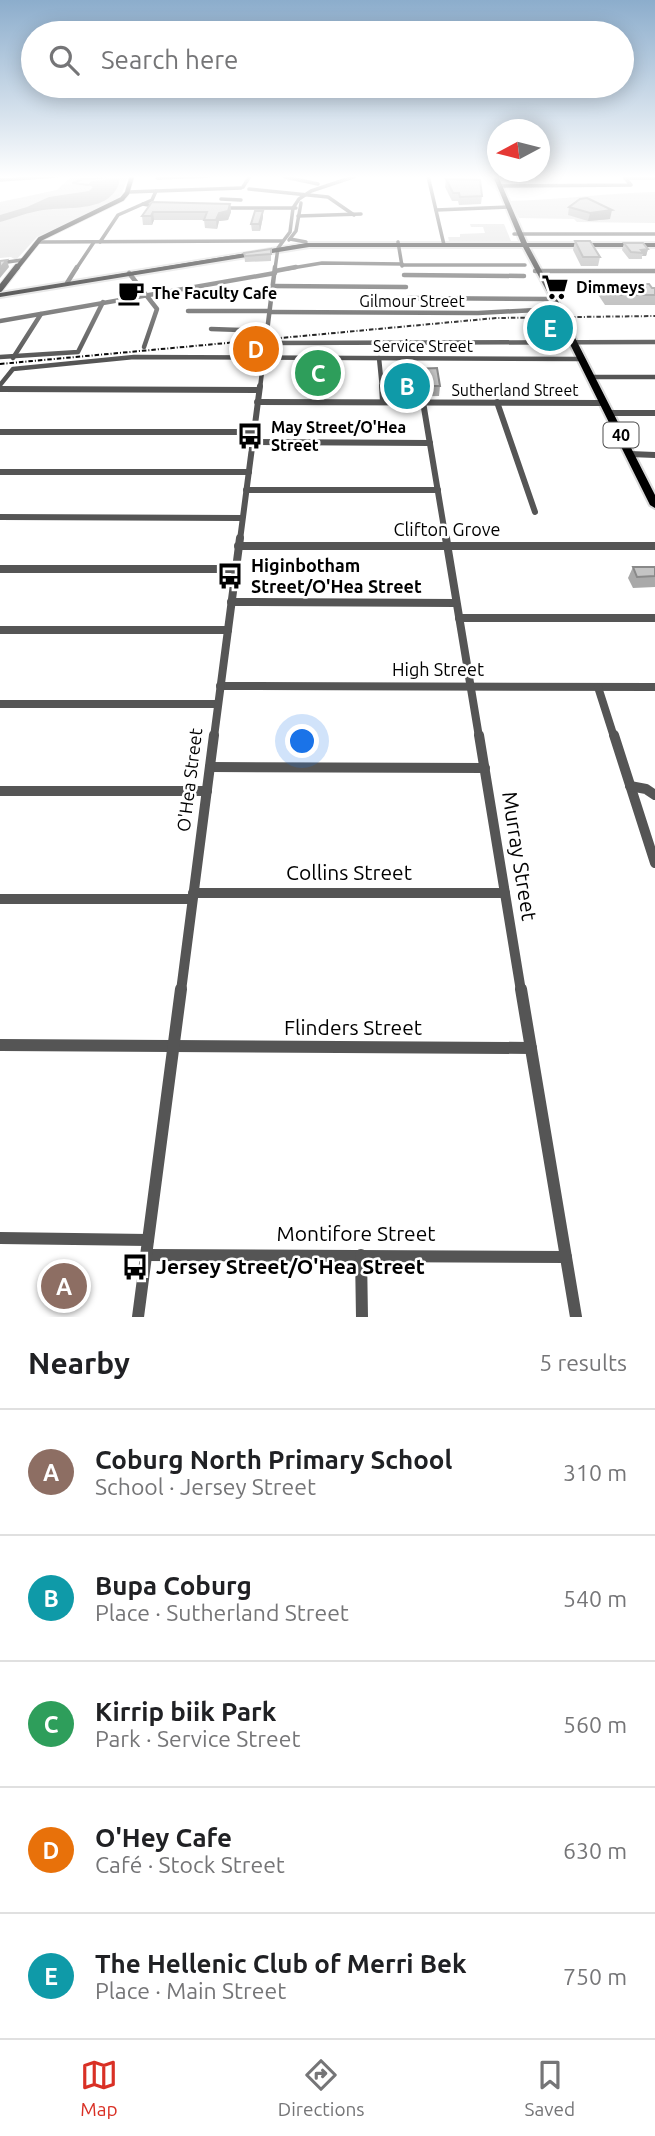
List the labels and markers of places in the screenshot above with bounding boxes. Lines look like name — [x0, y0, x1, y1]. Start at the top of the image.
supermarket icon: Dimmeys — [540, 272, 570, 302]
cafe icon: The Faculty Cafe — [116, 278, 146, 308]
place label: Dimmeys — [576, 278, 645, 296]
place label: The Faculty Cafe — [152, 284, 277, 302]
pin: E — [527, 302, 573, 354]
pin: D — [233, 323, 279, 375]
pin: C — [295, 347, 341, 399]
pin: B — [384, 360, 430, 412]
place label: May Street/O'Hea Street — [271, 418, 406, 454]
bus stop icon: May Street/O'Hea Street — [235, 421, 265, 451]
place label: Higinbotham Street/O'Hea Street — [251, 555, 422, 596]
bus stop icon: Higinbotham Street/O'Hea Street — [215, 561, 245, 591]
bus stop icon: Jersey Street/O'Hea Street — [120, 1252, 150, 1282]
place label: Jersey Street/O'Hea Street — [156, 1254, 425, 1278]
pin: A — [41, 1260, 87, 1312]

